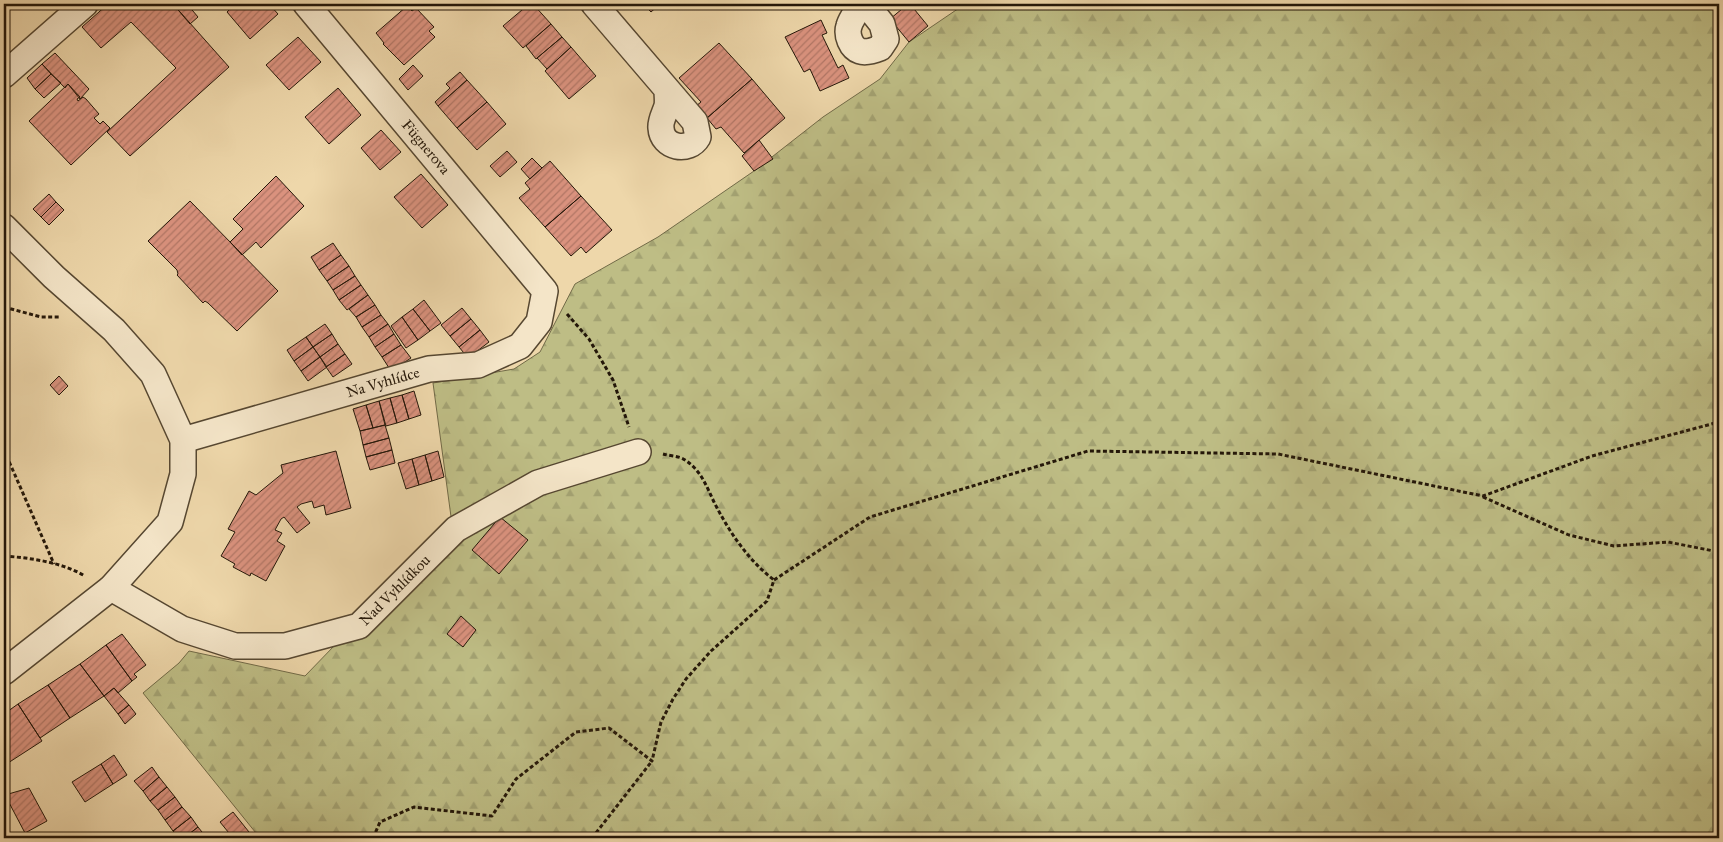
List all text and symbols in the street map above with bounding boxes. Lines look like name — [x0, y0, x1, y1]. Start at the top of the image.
street label: Fügnerova — [398, 116, 454, 178]
street label: Na Vyhlídce — [344, 363, 422, 401]
street label: Nad Vyhlídkou — [356, 551, 434, 629]

